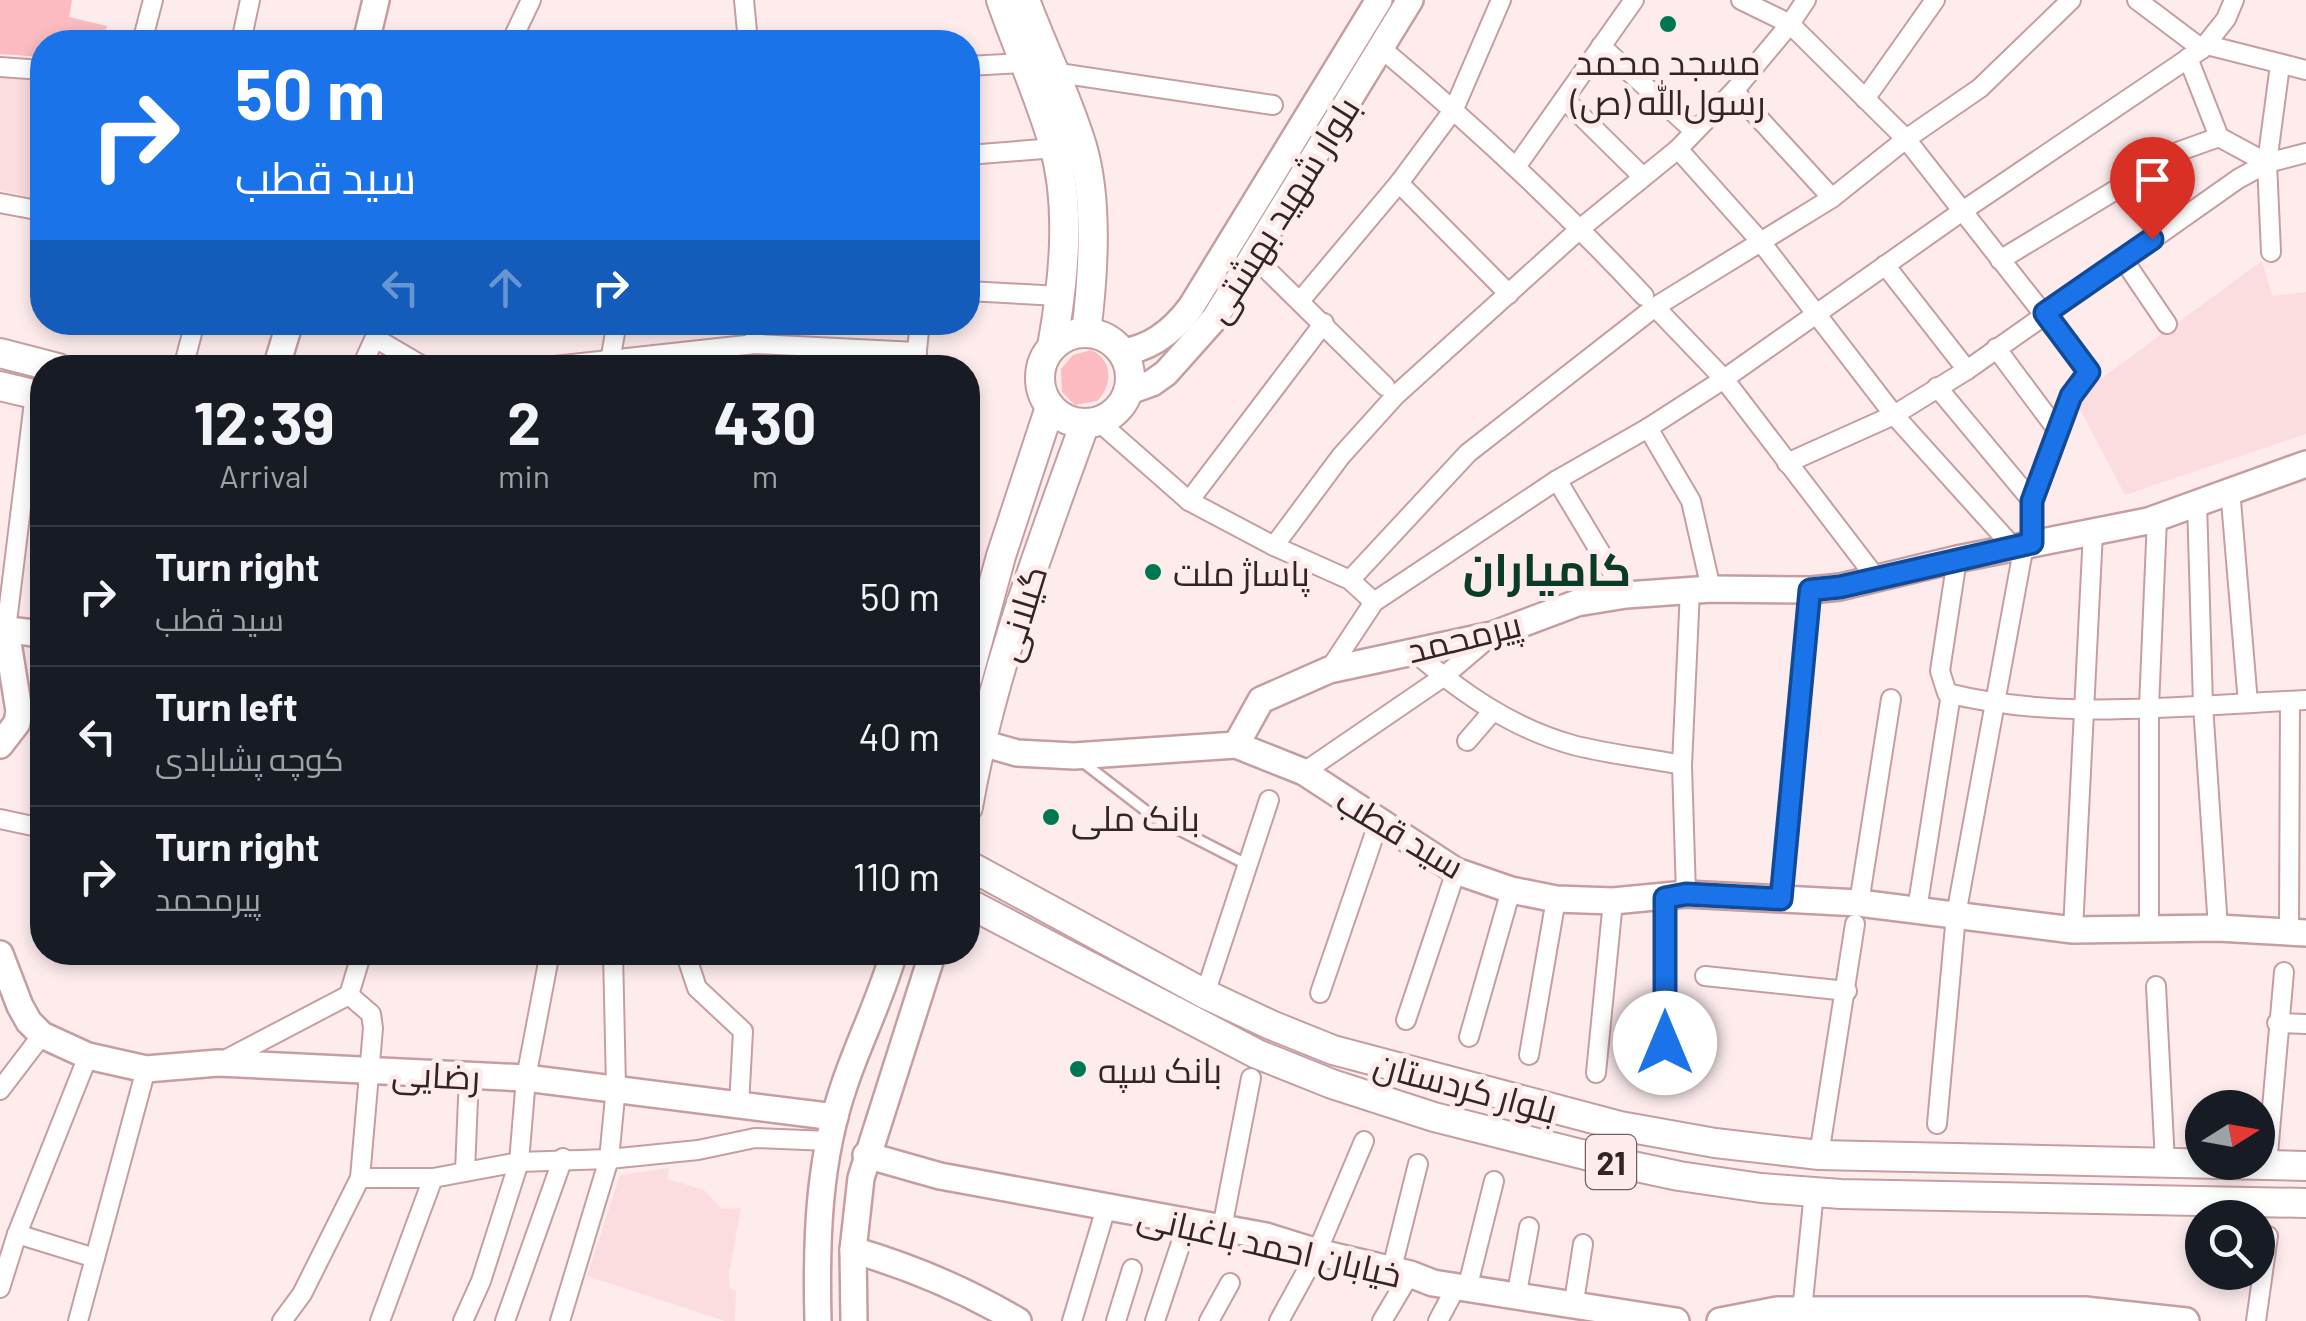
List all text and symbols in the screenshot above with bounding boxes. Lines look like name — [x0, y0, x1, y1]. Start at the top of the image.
marker: مسجد محمد رسول‌الله (ص) — [1657, 13, 1679, 35]
place label: مسجد محمد رسول‌الله (ص) — [1570, 40, 1765, 124]
text: 50 m — [235, 50, 385, 134]
icon: right — [70, 70, 200, 200]
street label: بلوار شهید بهشتی — [1195, 89, 1369, 330]
pin — [2110, 137, 2195, 240]
text: سید قطب — [235, 149, 416, 203]
icon: arrive — [2125, 152, 2180, 207]
icon: left — [373, 260, 428, 315]
icon: ahead — [478, 260, 533, 315]
icon: right — [583, 260, 638, 315]
text: 12:39 — [194, 385, 335, 457]
text: 2 — [507, 385, 541, 457]
text: 430 — [714, 385, 816, 457]
text: Arrival — [219, 456, 309, 494]
text: min — [498, 456, 550, 494]
text: m — [752, 456, 778, 494]
district label: کامیاران — [1463, 541, 1631, 597]
text: Turn right — [155, 543, 320, 589]
place label: پاساژ ملت — [1173, 551, 1310, 597]
street label: گیلانی — [986, 560, 1056, 666]
marker: پاساژ ملت — [1142, 561, 1164, 583]
icon: right — [70, 569, 125, 624]
text: 50 m — [860, 573, 940, 619]
text: سید قطب — [155, 599, 284, 637]
street label: پیرمحمد — [1403, 602, 1526, 674]
text: Turn left — [155, 683, 298, 729]
icon: left — [70, 709, 125, 764]
text: 40 m — [859, 713, 940, 759]
text: کوچه پشابادی — [155, 739, 344, 777]
street label: سید قطب — [1330, 778, 1472, 886]
place label: بانک ملی — [1071, 796, 1200, 840]
marker: بانک ملی — [1040, 806, 1062, 828]
text: Turn right — [155, 823, 320, 869]
icon: right — [70, 849, 125, 904]
text: 110 m — [853, 853, 940, 899]
text: پیرمحمد — [155, 879, 261, 917]
position arrow — [1613, 991, 1717, 1095]
street label: بلوار کردستان — [1369, 1041, 1562, 1133]
place label: بانک سپه — [1098, 1048, 1222, 1093]
street label: رضایی — [391, 1051, 481, 1099]
marker: بانک سپه — [1067, 1058, 1089, 1080]
north arrow — [2185, 1090, 2275, 1180]
map controls — [2185, 1090, 2275, 1290]
road number: 21 — [1586, 1135, 1636, 1189]
street label: خیابان احمد باغبانی — [1134, 1193, 1406, 1297]
button: search — [2185, 1200, 2275, 1290]

